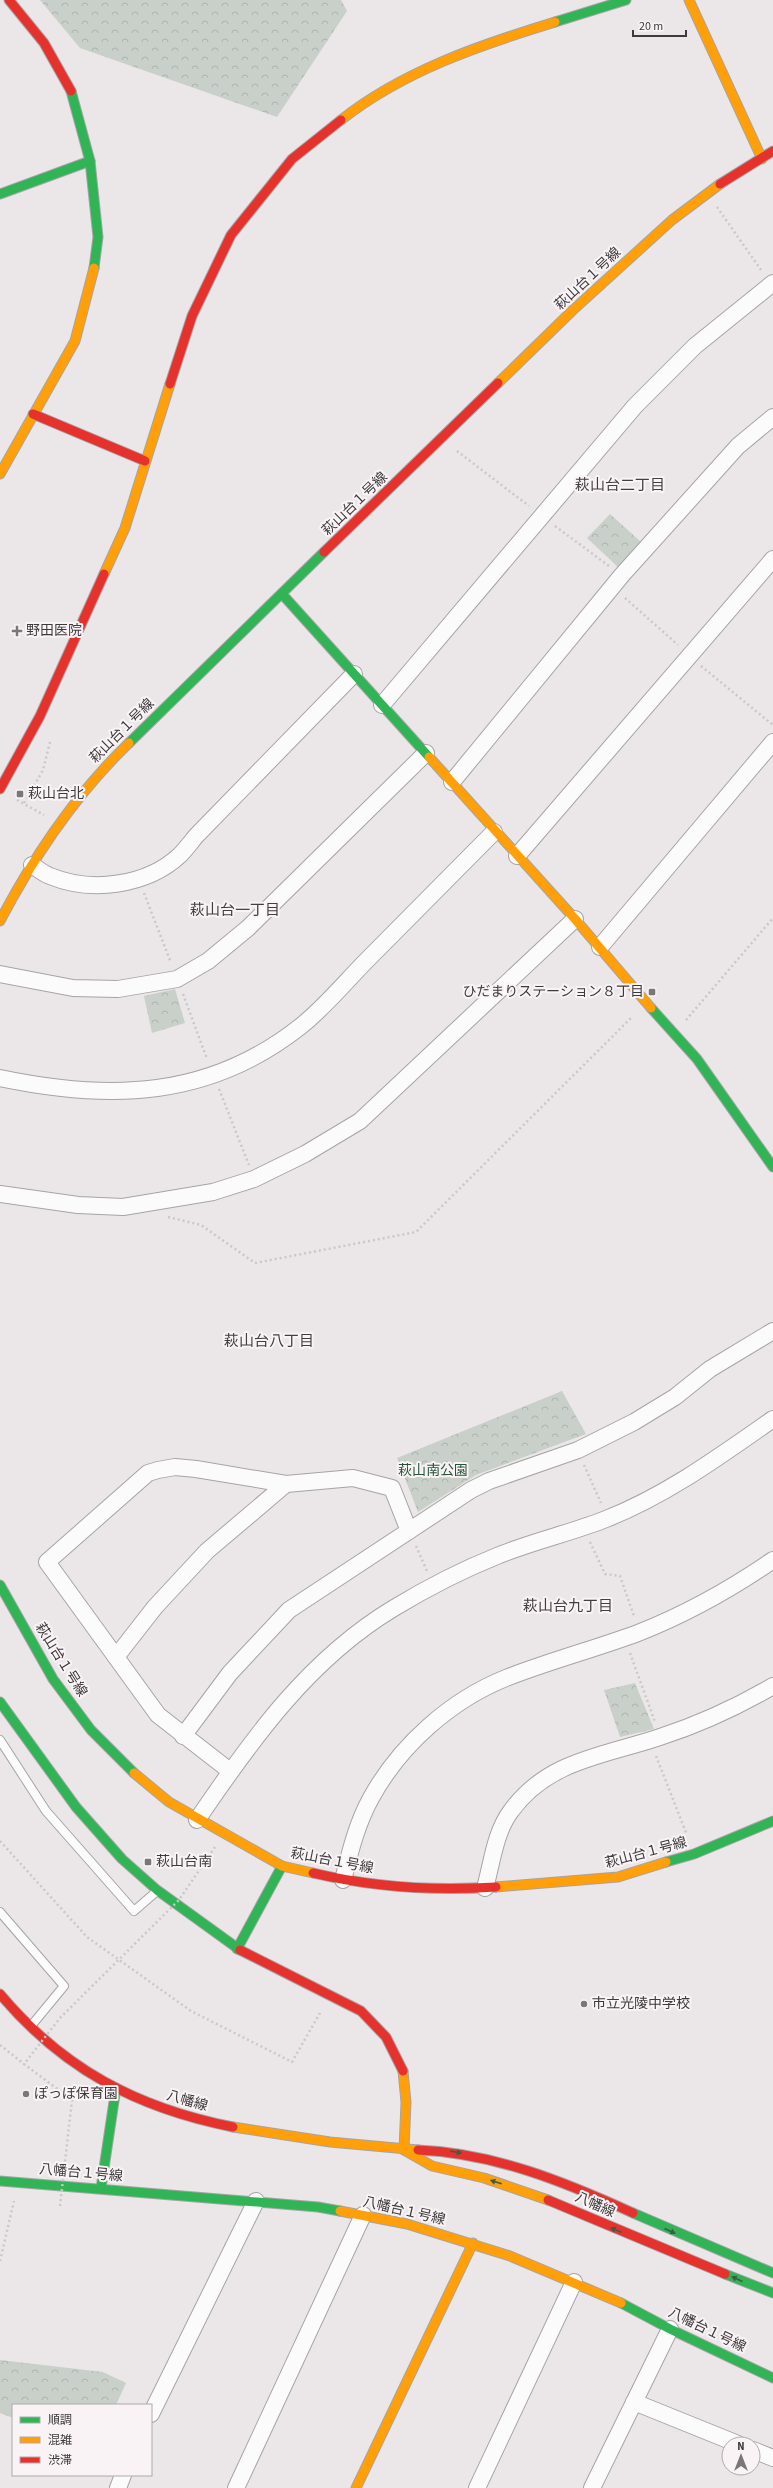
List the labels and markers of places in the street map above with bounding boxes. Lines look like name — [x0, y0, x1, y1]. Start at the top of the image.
place label: 野田医院 — [26, 621, 82, 641]
marker: 野田医院 — [11, 625, 23, 637]
place label: 萩山台北 — [28, 784, 84, 804]
marker: 萩山台北 — [15, 789, 25, 799]
place label: ひだまりステーション８丁目 — [463, 982, 644, 1002]
marker: ひだまりステーション８丁目 — [647, 987, 657, 997]
place label: 萩山台南 — [156, 1852, 212, 1872]
marker: 萩山台南 — [143, 1857, 153, 1867]
place label: 市立光陵中学校 — [592, 1994, 690, 2014]
marker: 市立光陵中学校 — [579, 1999, 589, 2009]
place label: ぽっぽ保育園 — [34, 2084, 118, 2104]
marker: ぽっぽ保育園 — [21, 2089, 31, 2099]

